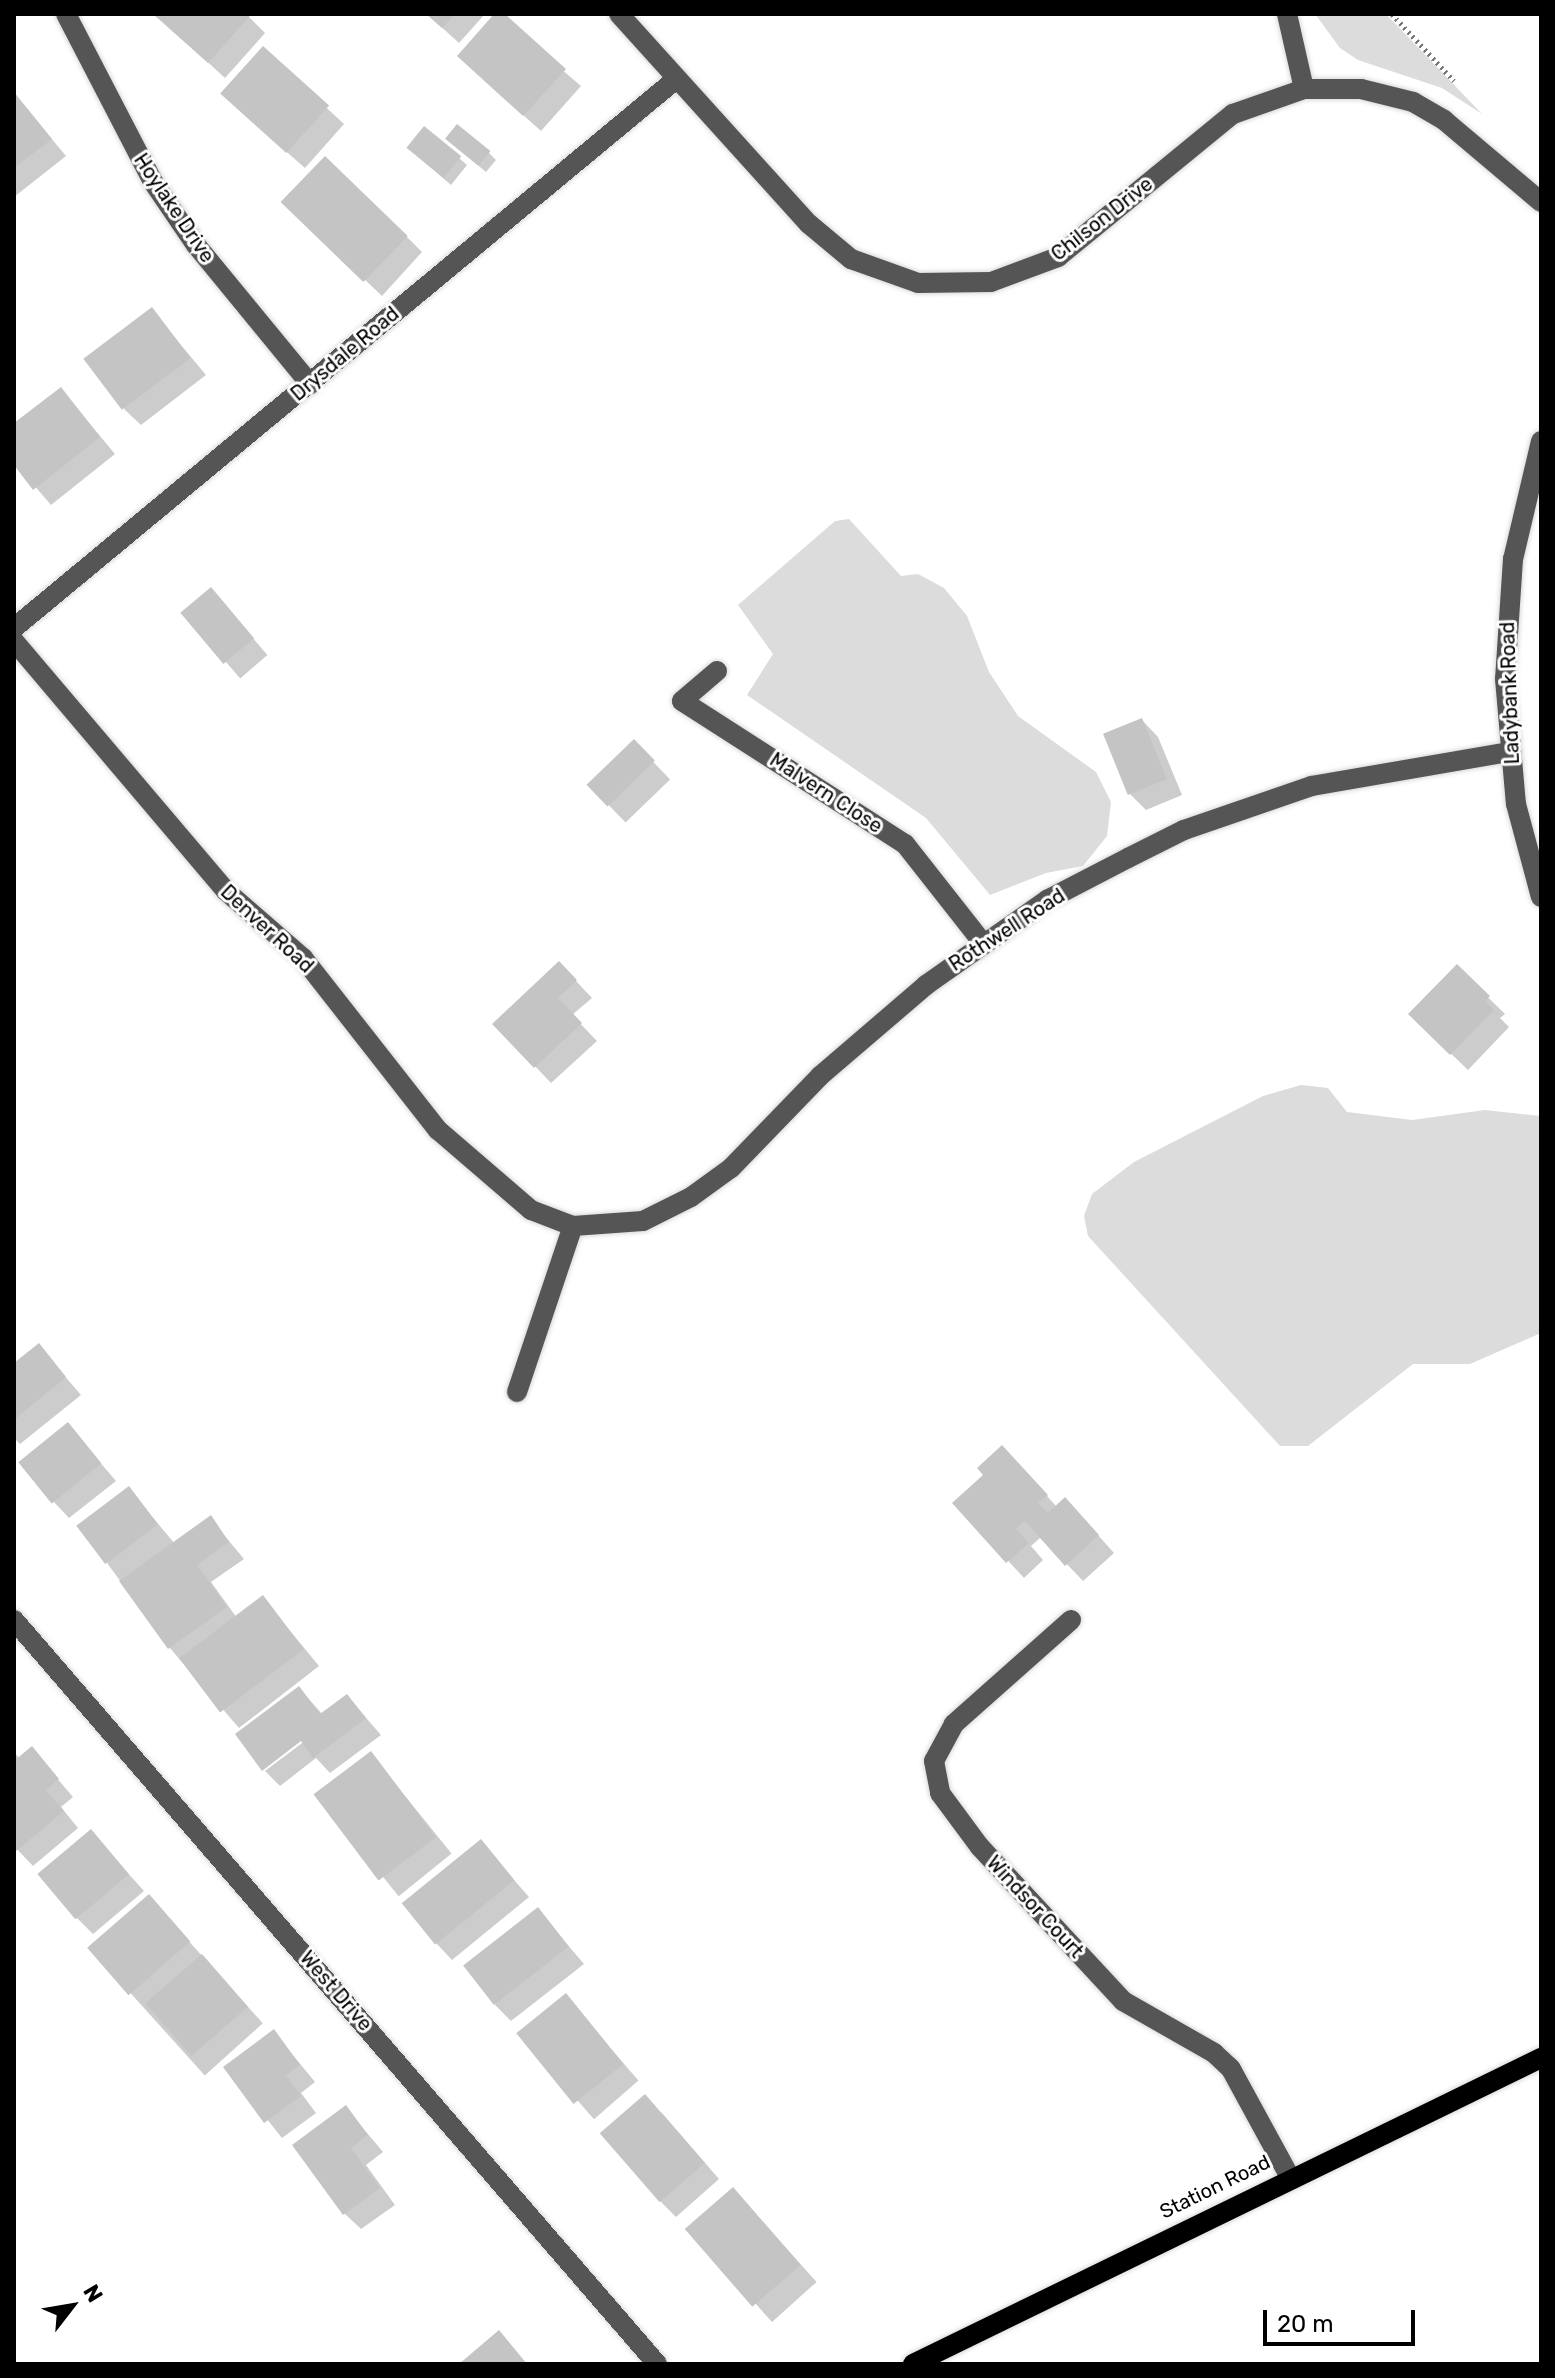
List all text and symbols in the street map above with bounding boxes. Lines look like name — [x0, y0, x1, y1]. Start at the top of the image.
street label: Hoylake Drive — [129, 149, 219, 267]
street label: Chilson Drive — [1047, 172, 1157, 266]
street label: Drysdale Road — [286, 302, 404, 406]
street label: Ladybank Road — [1496, 621, 1524, 765]
street label: Malvern Close — [765, 748, 887, 838]
street label: Denver Road — [215, 880, 319, 978]
street label: Rothwell Road — [945, 884, 1069, 976]
street label: Windsor Court — [981, 1851, 1089, 1963]
street label: West Drive — [295, 1946, 377, 2036]
street label: Station Road — [1156, 2150, 1274, 2224]
north arrow — [32, 2266, 112, 2346]
text: N — [77, 2280, 109, 2307]
scale bar — [1267, 2294, 1419, 2344]
text: 20 m — [1277, 2310, 1334, 2338]

